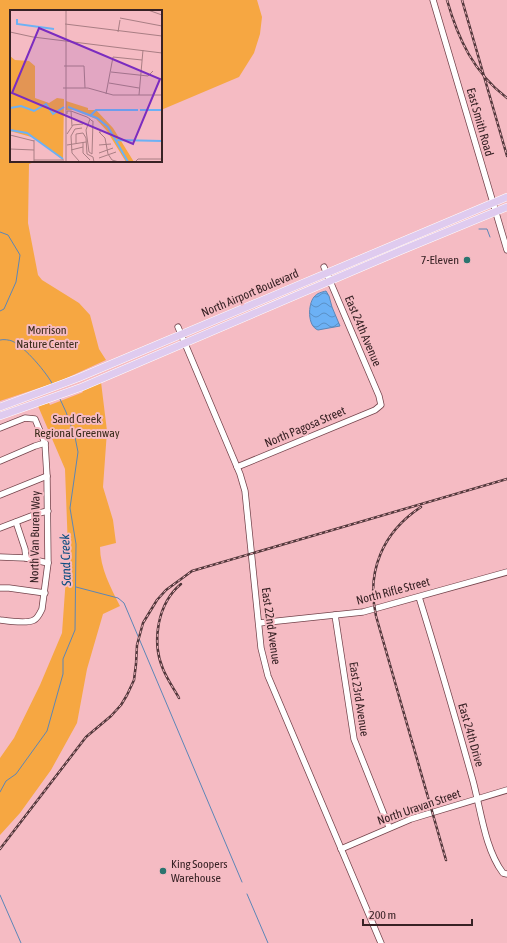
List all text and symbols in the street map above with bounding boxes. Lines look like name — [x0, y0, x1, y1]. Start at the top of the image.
inset map — [10, 10, 162, 162]
street label: East Smith Road — [464, 86, 496, 158]
place label: 7-Eleven — [421, 253, 459, 267]
marker: 7-Eleven — [462, 255, 472, 265]
street label: North Airport Boulevard — [199, 266, 301, 320]
street label: East 24th Avenue — [342, 294, 384, 368]
park label: Morrison Nature Center — [16, 323, 78, 351]
street label: North Pagosa Street — [262, 403, 348, 450]
park label: Sand Creek Regional Greenway — [34, 412, 120, 440]
street label: North Van Buren Way — [27, 491, 43, 583]
water label: Sand Creek — [57, 533, 74, 587]
street label: North Rifle Street — [355, 574, 432, 608]
street label: East 22nd Avenue — [259, 587, 283, 665]
street label: East 23rd Avenue — [346, 661, 372, 737]
street label: East 24th Drive — [455, 702, 487, 768]
street label: North Uravan Street — [375, 786, 463, 828]
place label: King Soopers Warehouse — [171, 857, 228, 885]
marker: King Soopers Warehouse — [158, 866, 168, 876]
scale bar — [363, 901, 472, 927]
text: 200 m — [369, 908, 396, 922]

